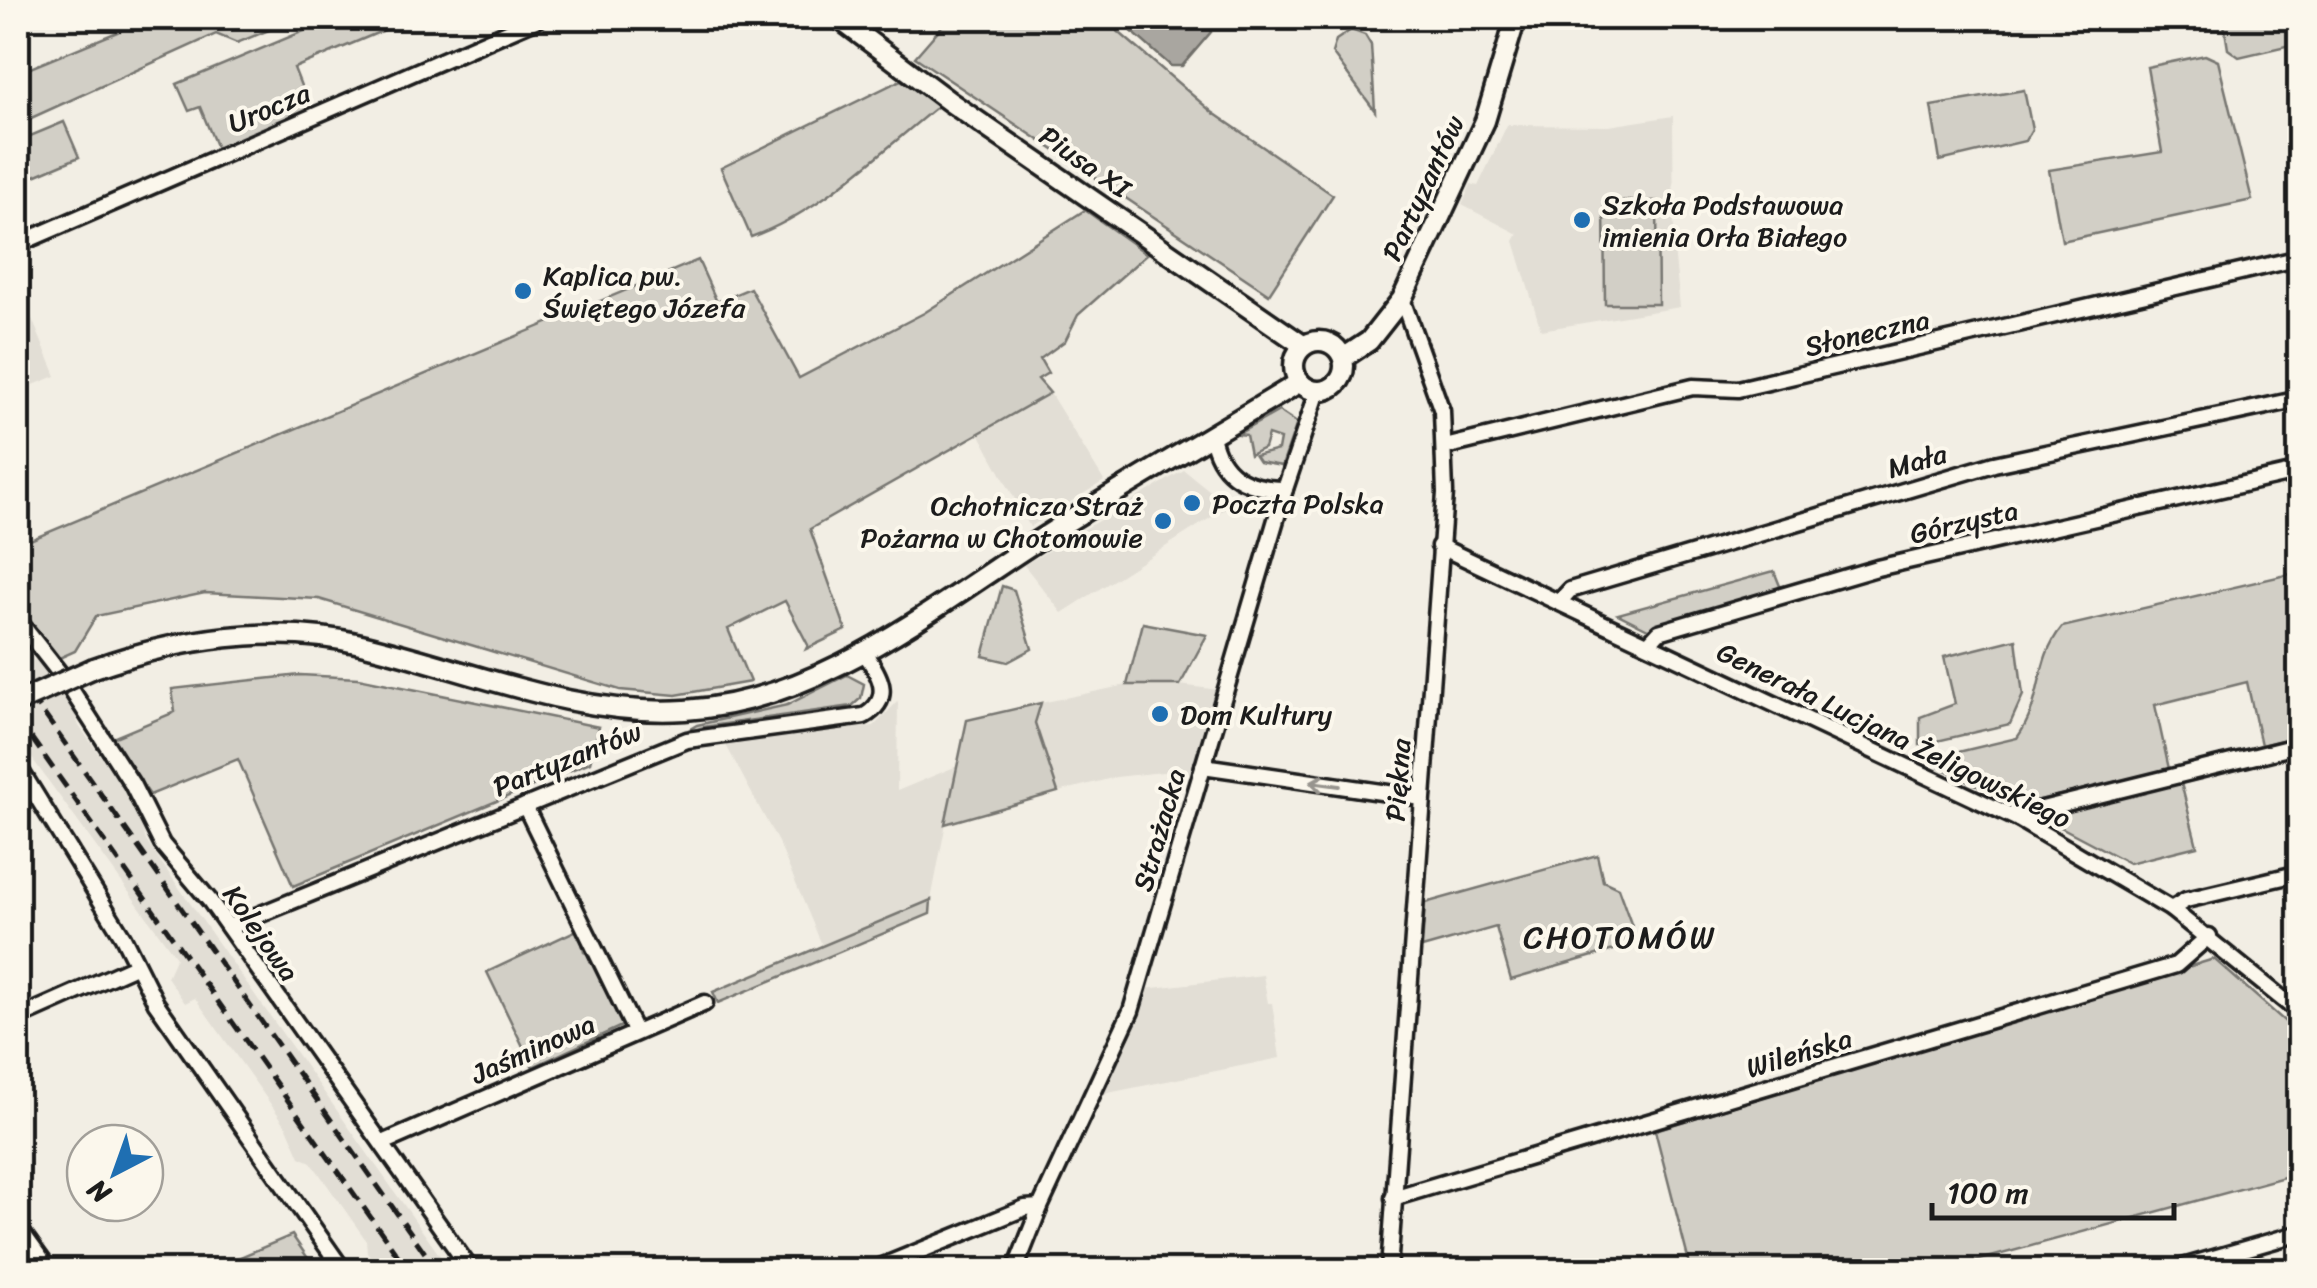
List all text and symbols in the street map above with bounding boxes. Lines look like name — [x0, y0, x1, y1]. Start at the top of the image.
street label: Urocza — [220, 68, 319, 147]
street label: Partyzantów — [1368, 106, 1479, 269]
street label: Piusa XI — [1029, 112, 1143, 213]
place label: Szkoła Podstawowa imienia Orła Białego — [1602, 180, 1847, 261]
marker: Szkoła Podstawowa imienia Orła Białego — [1571, 209, 1593, 231]
place label: Kaplica pw. Świętego Józefa — [543, 251, 746, 332]
marker: Kaplica pw. Świętego Józefa — [512, 280, 534, 302]
street label: Słoneczna — [1800, 295, 1934, 371]
street label: Mała — [1881, 429, 1954, 493]
place label: Poczta Polska — [1212, 479, 1384, 528]
place label: Ochotnicza Straż Pożarna w Chotomowie — [860, 481, 1144, 562]
street label: Górzysta — [1905, 486, 2023, 558]
marker: Poczta Polska — [1181, 492, 1203, 514]
marker: Ochotnicza Straż Pożarna w Chotomowie — [1152, 510, 1174, 532]
street label: Generała Lucjana Żeligowskiego — [1708, 628, 2080, 842]
place label: Dom Kultury — [1180, 690, 1333, 739]
marker: Dom Kultury — [1149, 703, 1171, 725]
street label: Partyzantów — [485, 707, 649, 811]
street label: Piękna — [1371, 736, 1425, 823]
street label: Strażacka — [1118, 763, 1200, 897]
one-way arrow — [1309, 774, 1342, 792]
street label: Kolejowa — [209, 874, 313, 992]
district label: CHOTOMÓW — [1523, 909, 1717, 966]
street label: Jaśminowa — [462, 1000, 603, 1099]
street label: Wileńska — [1740, 1014, 1858, 1092]
north arrow — [65, 1123, 165, 1223]
scale bar — [1932, 1158, 2174, 1220]
text: N — [75, 1166, 123, 1217]
text: 100 m — [1947, 1166, 2029, 1220]

